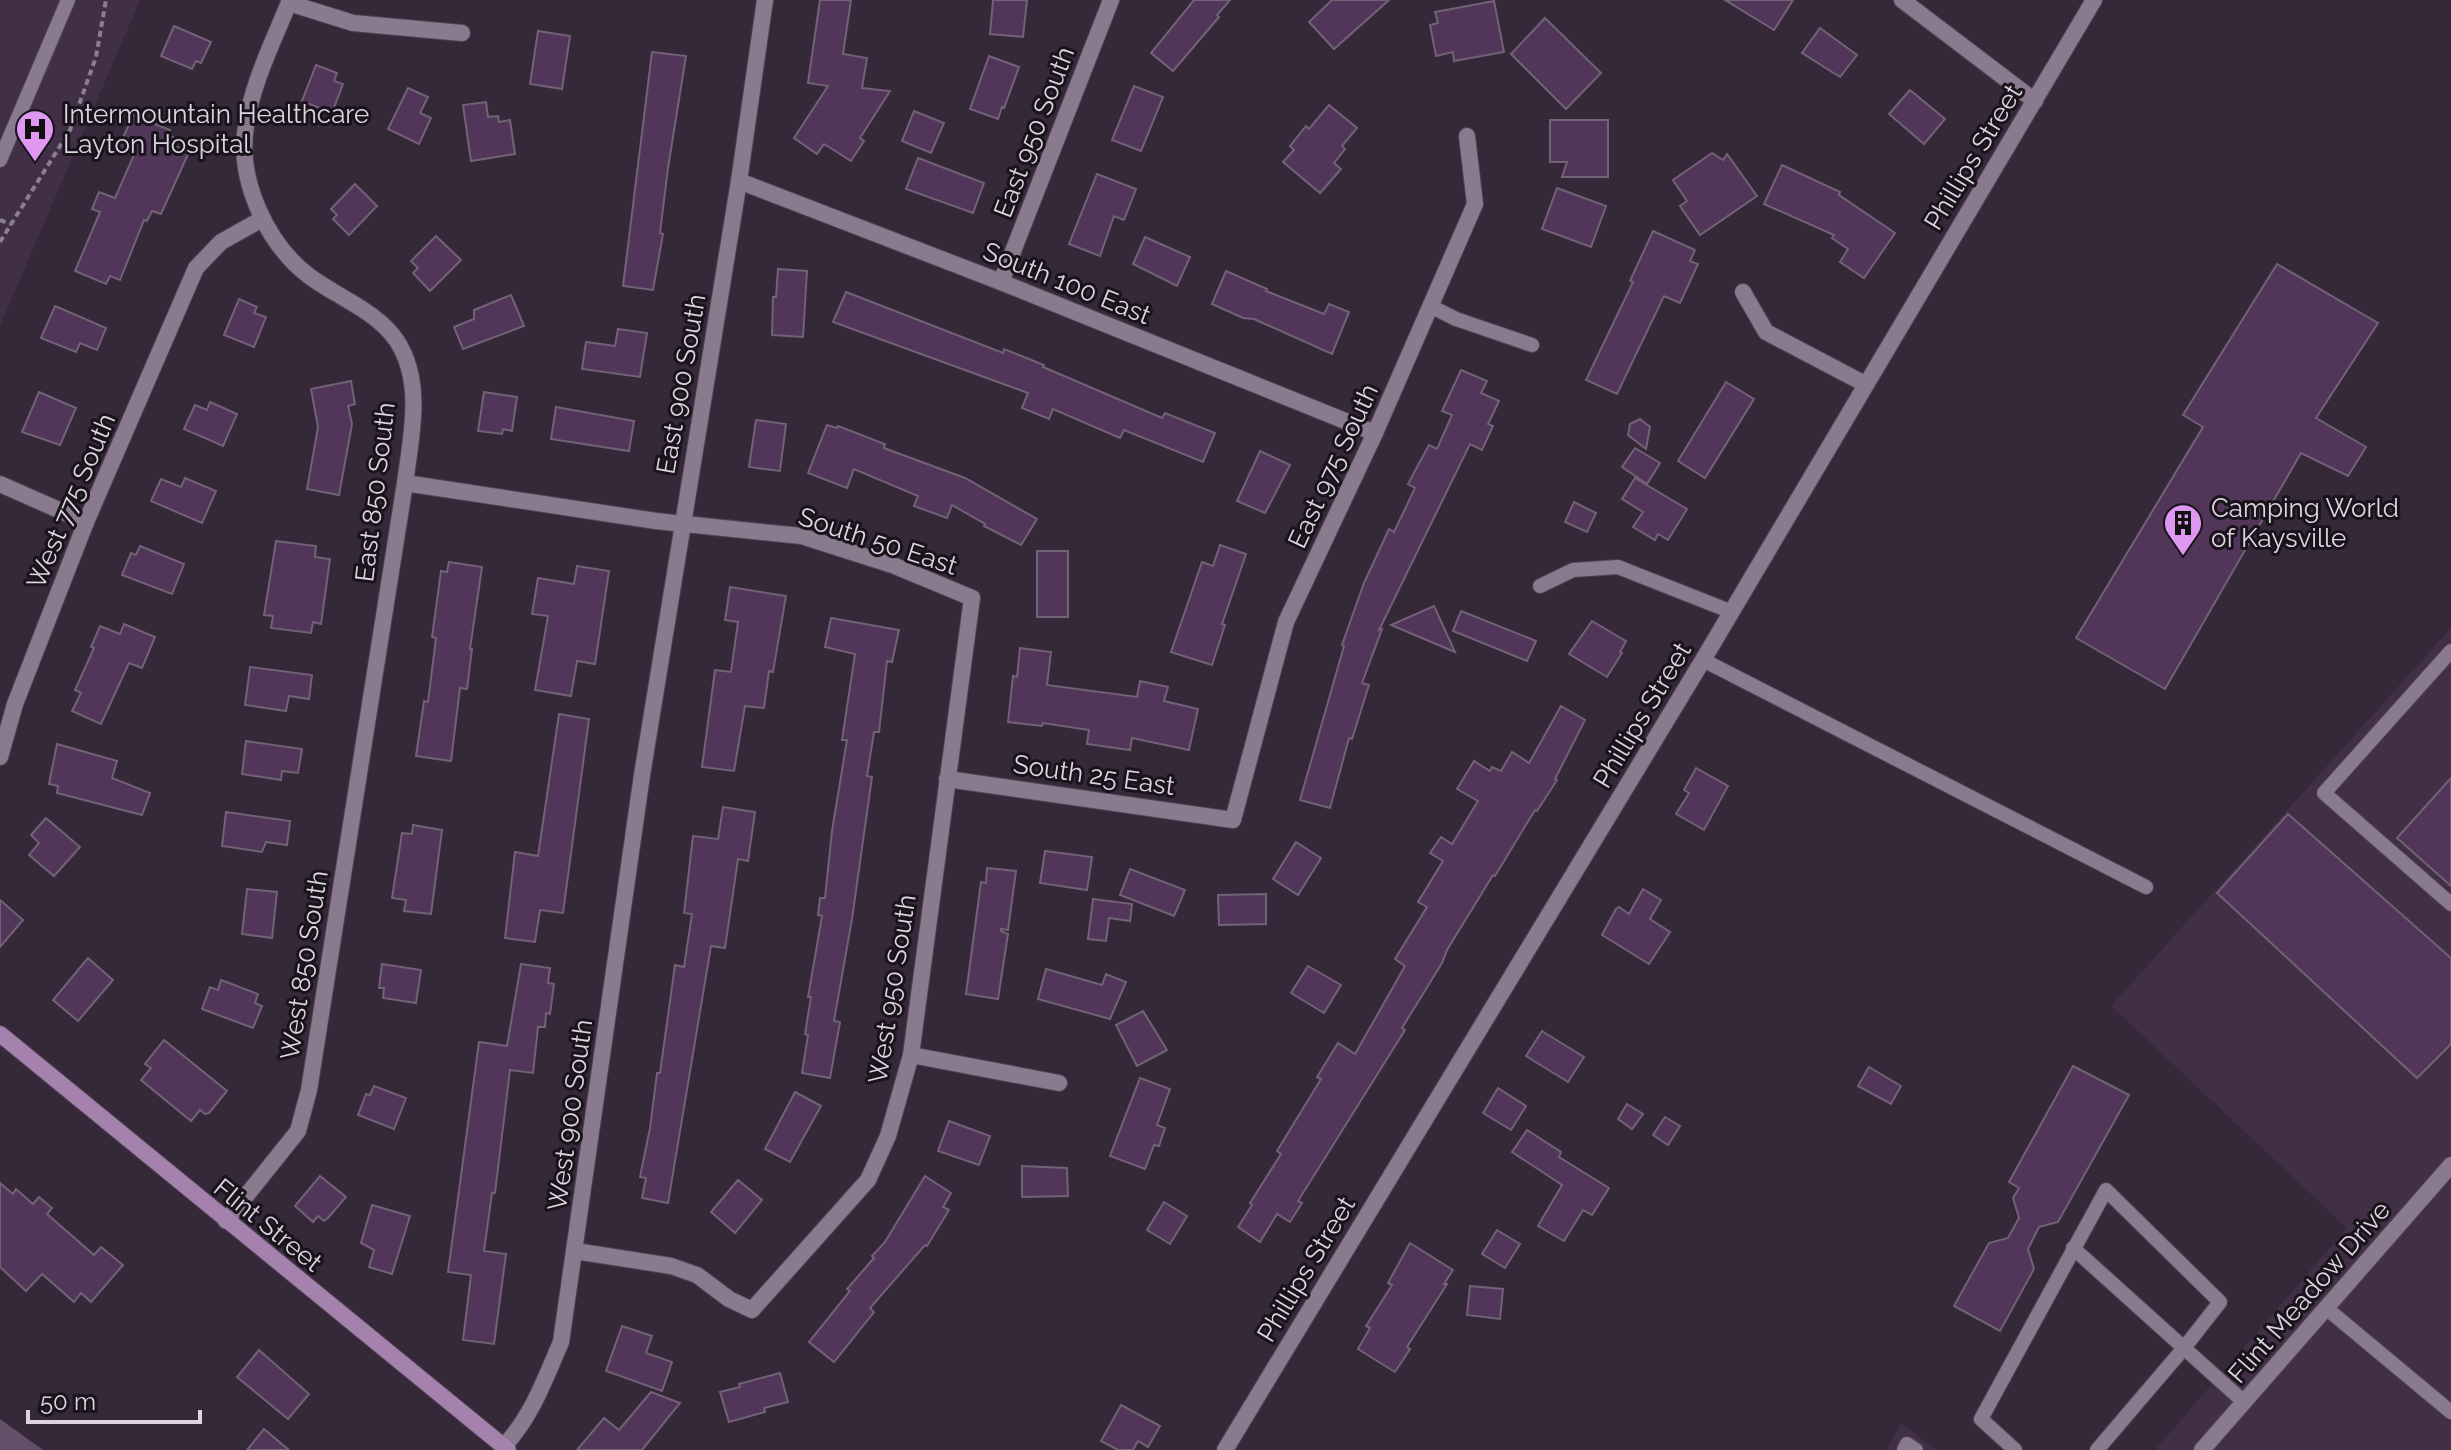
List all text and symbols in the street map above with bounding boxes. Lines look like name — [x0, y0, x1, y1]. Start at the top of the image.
street label: East 950 South — [988, 42, 1080, 222]
street label: Phillips Street — [1918, 79, 2028, 235]
place label: Intermountain Healthcare Layton Hospital — [63, 99, 369, 159]
hospital icon: Intermountain Healthcare Layton Hospital — [14, 108, 56, 163]
street label: South 100 East — [979, 236, 1155, 330]
street label: East 900 South — [650, 292, 712, 476]
street label: East 975 South — [1282, 379, 1384, 553]
street label: East 850 South — [349, 401, 401, 583]
street label: West 775 South — [21, 409, 121, 593]
place label: Camping World of Kaysville — [2211, 493, 2399, 553]
street label: South 50 East — [795, 501, 961, 581]
building icon: Camping World of Kaysville — [2162, 502, 2204, 557]
street label: Phillips Street — [1587, 637, 1697, 793]
street label: South 25 East — [1011, 749, 1177, 801]
street label: West 850 South — [274, 868, 334, 1062]
street label: West 950 South — [862, 892, 922, 1086]
street label: West 900 South — [542, 1017, 598, 1213]
street label: Flint Street — [208, 1172, 328, 1278]
street label: Phillips Street — [1251, 1191, 1361, 1347]
street label: Flint Meadow Drive — [2222, 1195, 2396, 1389]
scale bar — [28, 1374, 200, 1424]
text: 50 m — [40, 1387, 96, 1416]

